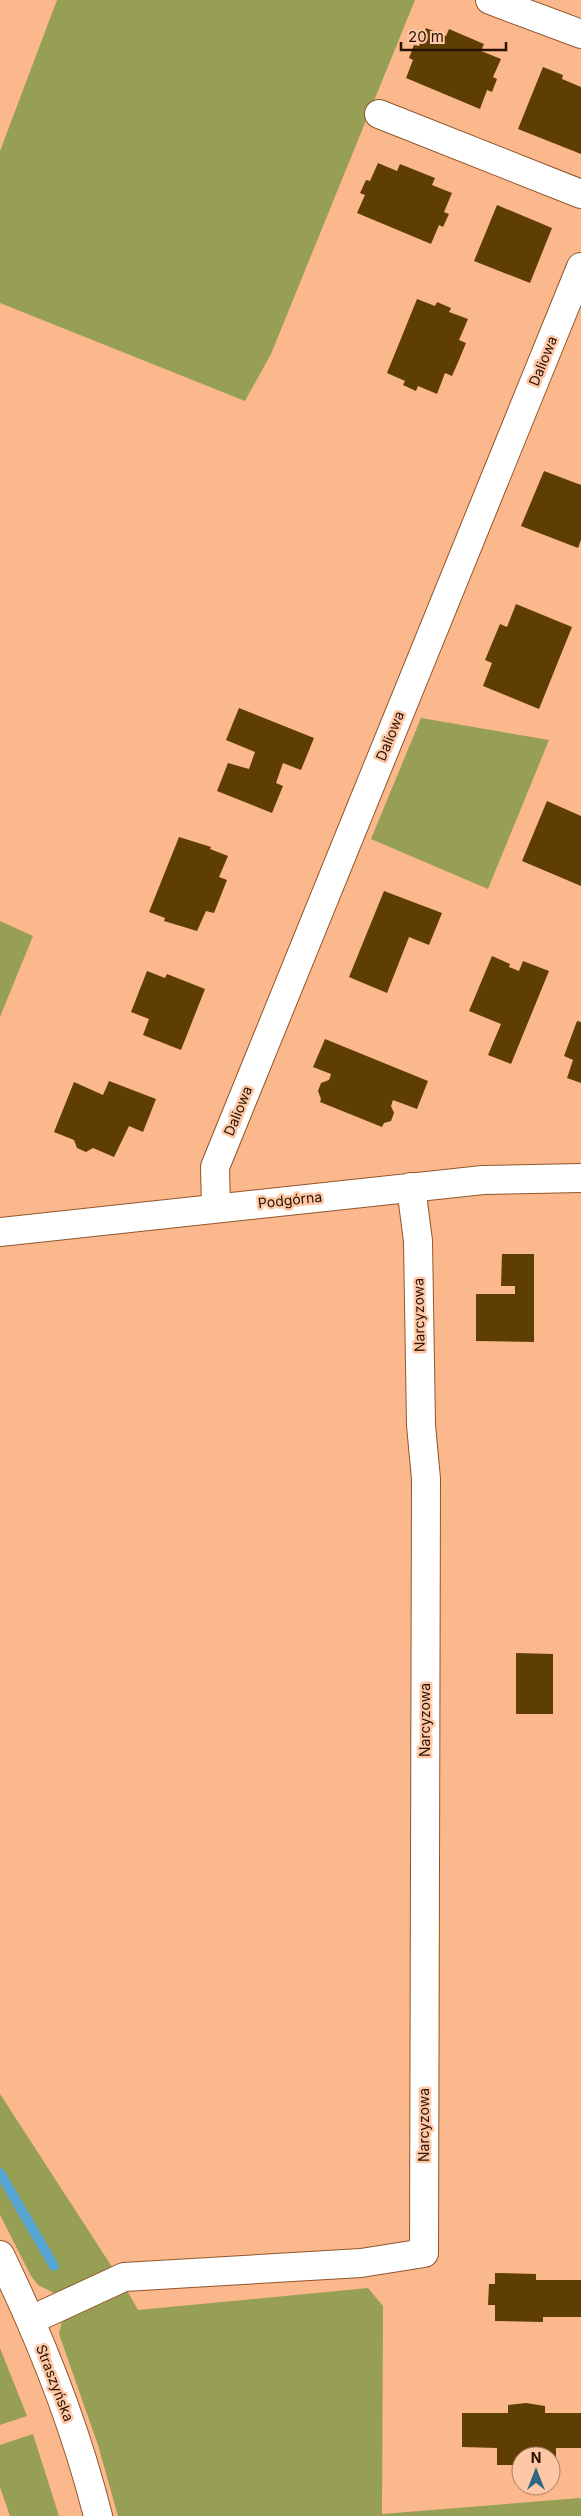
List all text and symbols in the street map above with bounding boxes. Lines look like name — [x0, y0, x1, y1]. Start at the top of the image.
scale bar — [401, 20, 506, 52]
text: 20 m — [408, 27, 444, 46]
street label: Daliowa — [525, 333, 560, 388]
street label: Daliowa — [372, 708, 407, 763]
street label: Daliowa — [220, 1083, 255, 1138]
street label: Podgórna — [257, 1188, 323, 1211]
street label: Narcyzowa — [409, 1278, 428, 1352]
street label: Narcyzowa — [416, 1683, 433, 1757]
street label: Narcyzowa — [415, 2088, 432, 2162]
street label: Straszyńska — [33, 2342, 78, 2424]
north arrow — [511, 2446, 561, 2496]
text: N — [531, 2449, 541, 2466]

